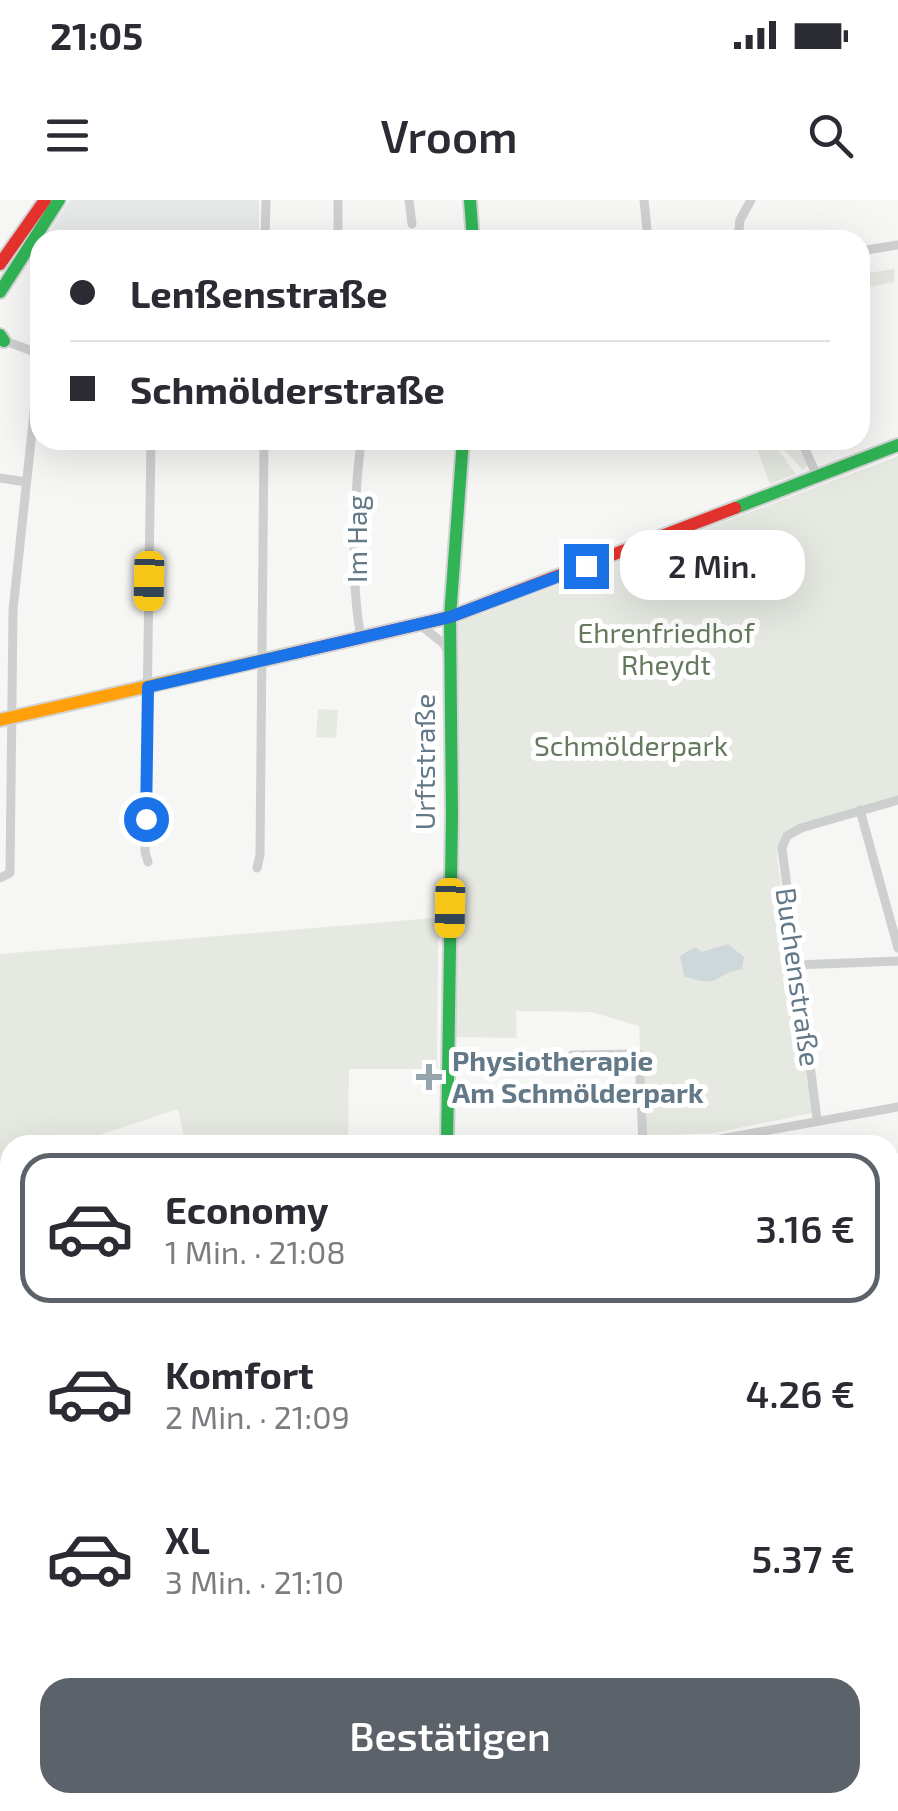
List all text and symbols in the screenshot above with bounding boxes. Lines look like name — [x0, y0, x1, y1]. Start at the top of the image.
text: 21:05 — [50, 12, 143, 58]
icon: menu — [40, 108, 95, 163]
text: Vroom — [380, 108, 518, 162]
icon: search — [803, 108, 858, 163]
text: Lenßenstraße — [130, 270, 388, 316]
text: Schmölderstraße — [130, 366, 445, 412]
street label: Im Hag — [339, 495, 373, 583]
callout: 2 Min. — [621, 531, 806, 601]
route end — [564, 544, 609, 589]
text: 2 Min. — [668, 546, 757, 584]
car — [133, 551, 165, 611]
park label: Ehrenfriedhof Rheydt — [578, 615, 756, 681]
street label: Urftstraße — [407, 694, 441, 830]
park label: Schmölderpark — [534, 728, 728, 762]
route start — [124, 797, 169, 842]
car — [434, 878, 466, 938]
street label: Buchenstraße — [770, 885, 828, 1068]
place label: Physiotherapie Am Schmölderpark — [452, 1043, 704, 1109]
marker: Physiotherapie Am Schmölderpark — [416, 1064, 442, 1090]
icon: car — [45, 1183, 135, 1273]
text: Economy — [165, 1186, 329, 1232]
text: 3.16 € — [756, 1205, 855, 1251]
text: 1 Min. · 21:08 — [165, 1232, 346, 1270]
icon: car — [45, 1348, 135, 1438]
text: Komfort — [165, 1351, 314, 1397]
text: 4.26 € — [746, 1370, 855, 1416]
text: 2 Min. · 21:09 — [165, 1397, 350, 1435]
icon: car — [45, 1513, 135, 1603]
text: XL — [165, 1516, 210, 1562]
text: 5.37 € — [751, 1535, 855, 1581]
text: 3 Min. · 21:10 — [165, 1562, 344, 1600]
button: Bestätigen — [40, 1678, 860, 1793]

